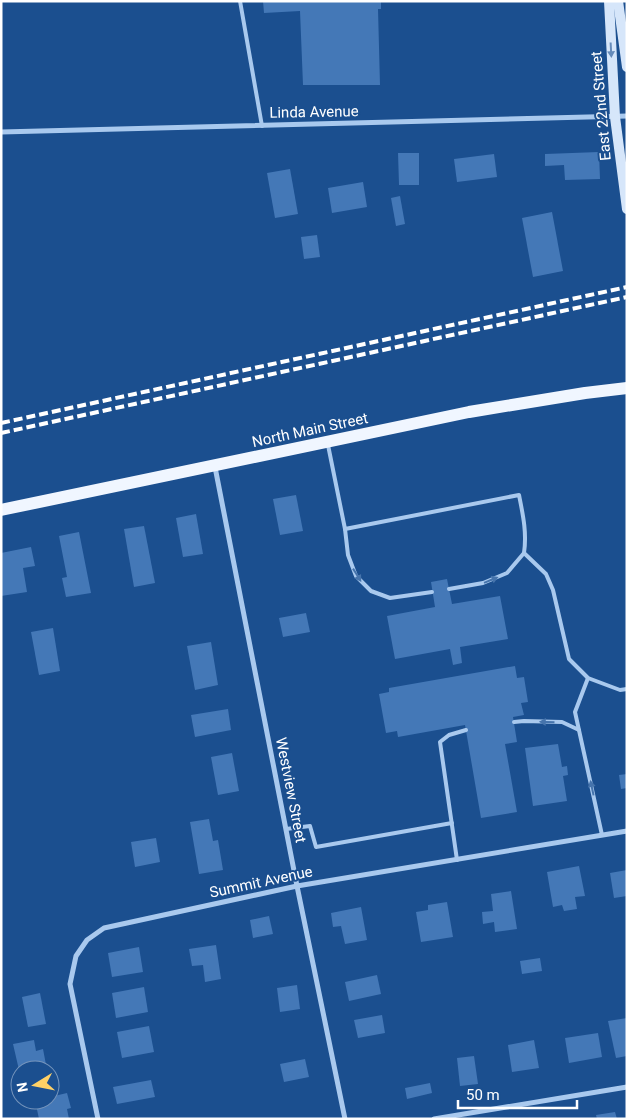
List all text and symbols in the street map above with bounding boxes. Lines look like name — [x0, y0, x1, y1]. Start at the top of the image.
one-way arrow — [607, 42, 615, 58]
street label: East 22nd Street — [587, 50, 615, 162]
street label: Linda Avenue — [269, 102, 359, 122]
street label: North Main Street — [250, 409, 370, 451]
one-way arrow — [352, 568, 362, 582]
one-way arrow — [484, 576, 499, 584]
one-way arrow — [539, 717, 555, 725]
street label: Westview Street — [272, 736, 310, 844]
one-way arrow — [588, 780, 596, 795]
street label: Summit Avenue — [208, 862, 314, 902]
north arrow — [10, 1060, 60, 1110]
scale bar — [458, 1078, 577, 1110]
text: N — [13, 1081, 31, 1094]
text: 50 m — [466, 1086, 500, 1104]

